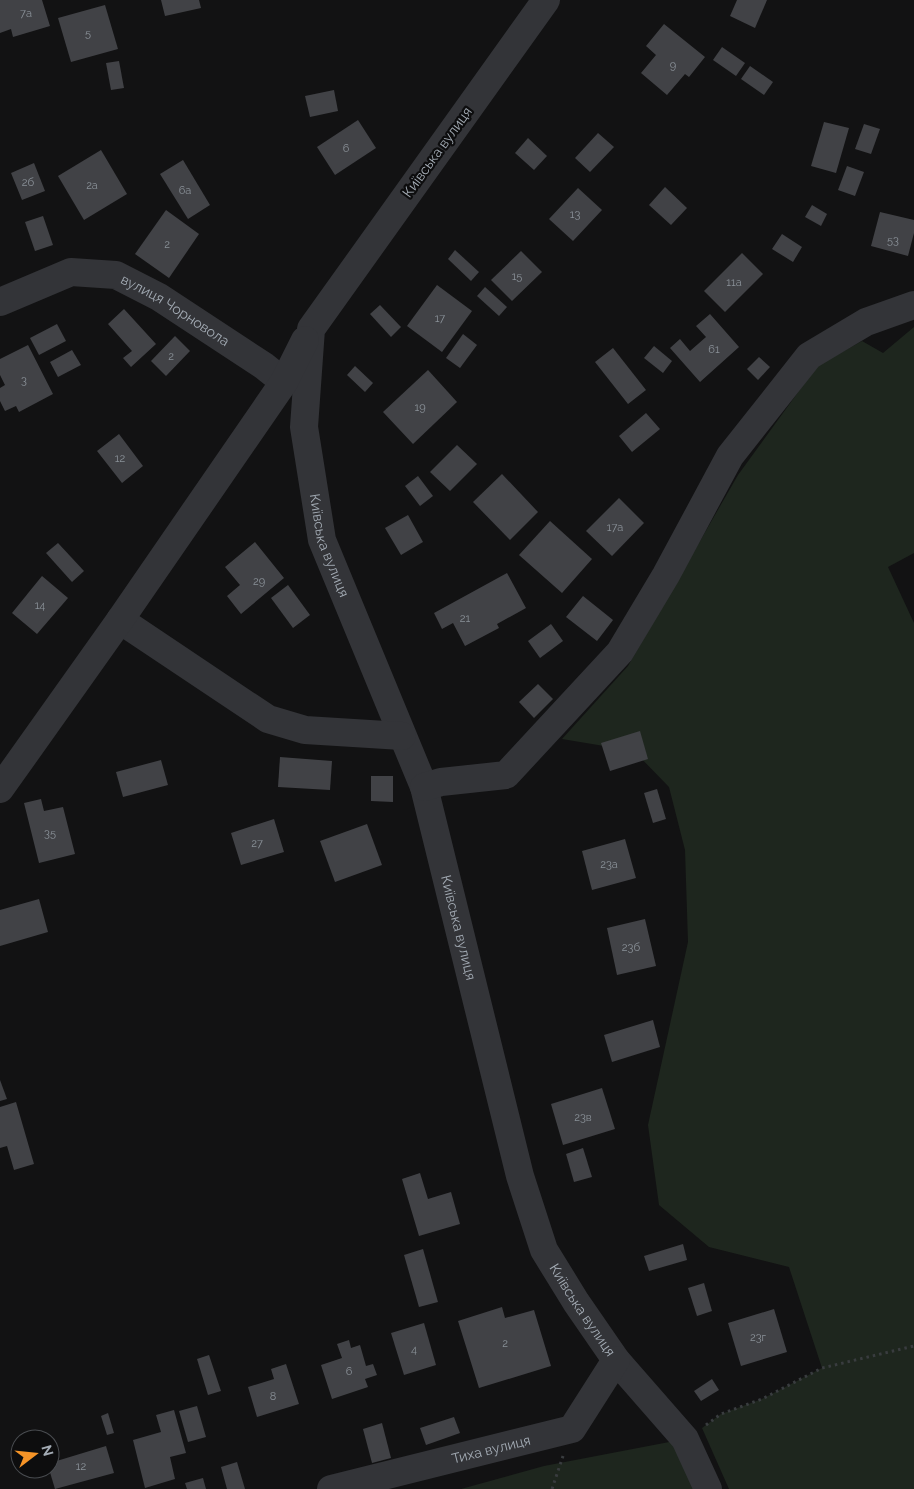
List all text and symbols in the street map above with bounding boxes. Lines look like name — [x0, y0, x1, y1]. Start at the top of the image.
house number: 7а — [20, 7, 32, 20]
house number: 5 — [85, 27, 91, 40]
house number: 9 — [670, 59, 676, 72]
street label: Київська вулиця — [399, 104, 475, 200]
house number: 6 — [343, 142, 350, 155]
house number: 2б — [22, 176, 35, 189]
house number: 2а — [86, 179, 98, 192]
house number: 6а — [179, 184, 191, 197]
house number: 13 — [570, 208, 580, 221]
house number: 53 — [887, 234, 899, 247]
house number: 2 — [164, 238, 170, 251]
house number: 15 — [512, 270, 522, 283]
street label: вулиця Чорновола — [118, 271, 232, 349]
house number: 11а — [726, 276, 742, 289]
house number: 17 — [435, 312, 445, 325]
house number: 61 — [708, 343, 720, 356]
house number: 2 — [168, 350, 174, 363]
house number: 3 — [21, 374, 27, 387]
house number: 19 — [414, 401, 426, 414]
house number: 12 — [115, 452, 125, 465]
street label: Київська вулиця — [307, 493, 353, 599]
house number: 17а — [607, 521, 623, 534]
house number: 29 — [253, 575, 265, 588]
house number: 14 — [35, 599, 45, 612]
house number: 21 — [460, 612, 471, 625]
house number: 35 — [44, 827, 56, 840]
house number: 27 — [251, 837, 263, 850]
house number: 23а — [600, 858, 618, 871]
street label: Київська вулиця — [438, 873, 479, 982]
house number: 23б — [622, 941, 640, 954]
house number: 23в — [574, 1111, 592, 1124]
street label: Київська вулиця — [546, 1261, 619, 1359]
house number: 23г — [750, 1331, 767, 1344]
house number: 2 — [502, 1337, 508, 1350]
house number: 4 — [411, 1343, 417, 1356]
house number: 6 — [346, 1365, 353, 1378]
house number: 8 — [270, 1390, 276, 1403]
north arrow — [10, 1429, 60, 1479]
street label: Тиха вулиця — [450, 1432, 532, 1467]
text: N — [38, 1443, 57, 1458]
house number: 12 — [76, 1460, 86, 1473]

